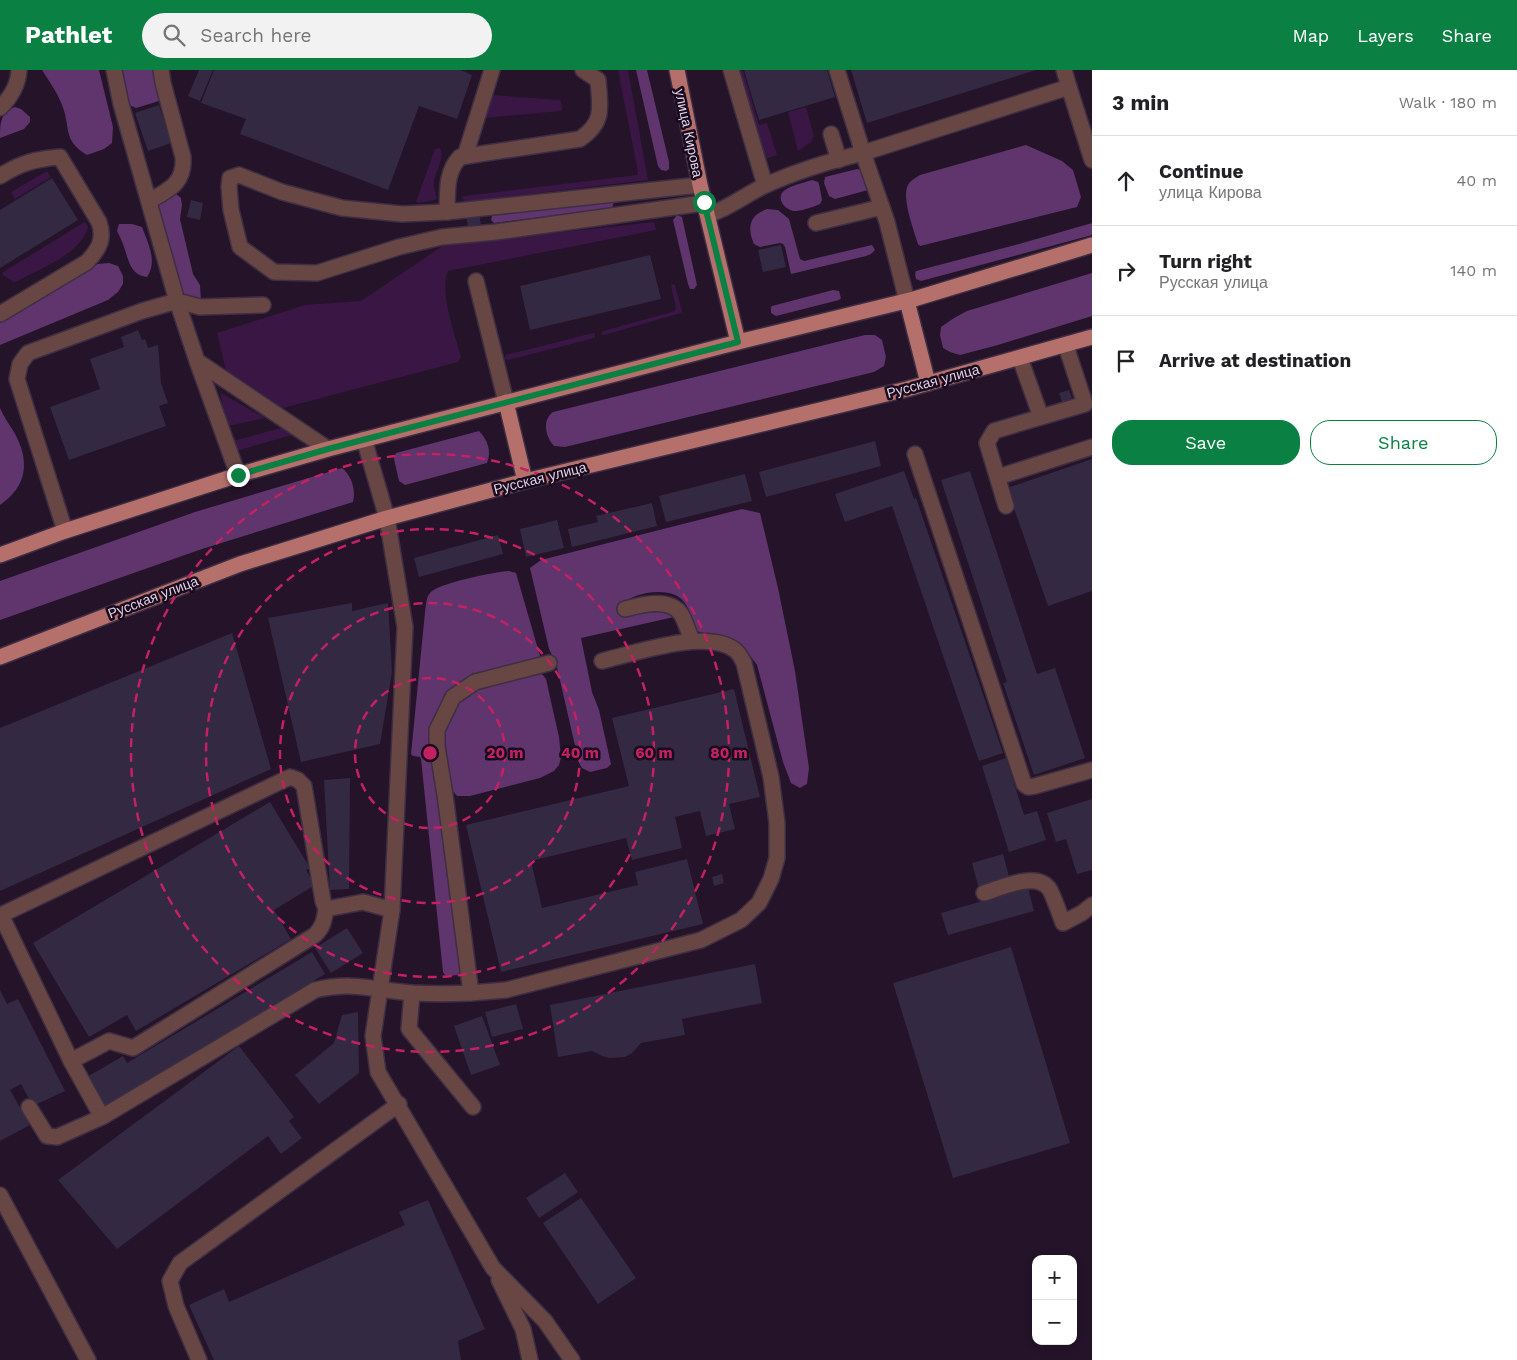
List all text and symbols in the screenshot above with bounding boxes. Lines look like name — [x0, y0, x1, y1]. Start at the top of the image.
search box — [142, 13, 492, 58]
text: Pathlet — [25, 21, 112, 49]
icon: search — [160, 21, 188, 49]
text: Search here — [200, 24, 312, 47]
text: Map — [1292, 25, 1329, 46]
text: Layers — [1357, 25, 1414, 46]
text: Share — [1442, 25, 1492, 46]
street label: улица Кирова — [672, 87, 706, 179]
text: 3 min — [1112, 90, 1169, 115]
text: Walk · 180 m — [1399, 93, 1497, 112]
text: Continue — [1159, 160, 1243, 183]
icon: ahead — [1112, 167, 1140, 195]
text: 40 m — [1457, 171, 1497, 190]
text: улица Кирова — [1159, 183, 1262, 202]
route start — [693, 191, 716, 214]
text: Turn right — [1159, 250, 1252, 273]
icon: right — [1112, 257, 1140, 285]
text: 140 m — [1450, 261, 1497, 280]
text: Русская улица — [1159, 273, 1268, 292]
icon: arrive — [1112, 347, 1140, 375]
text: Arrive at destination — [1159, 349, 1351, 372]
street label: Русская улица — [885, 361, 981, 401]
button: Save — [1112, 420, 1300, 465]
button: Share — [1310, 420, 1497, 465]
street label: Русская улица — [492, 459, 588, 497]
route end — [227, 464, 250, 487]
street label: Русская улица — [106, 572, 201, 622]
centre of rings — [421, 744, 439, 762]
text: 20 m — [486, 744, 524, 762]
text: 40 m — [561, 744, 599, 762]
text: 60 m — [635, 744, 673, 762]
text: 80 m — [710, 744, 748, 762]
map controls — [1032, 1255, 1077, 1345]
button: + — [1032, 1255, 1077, 1300]
button: − — [1032, 1300, 1077, 1345]

